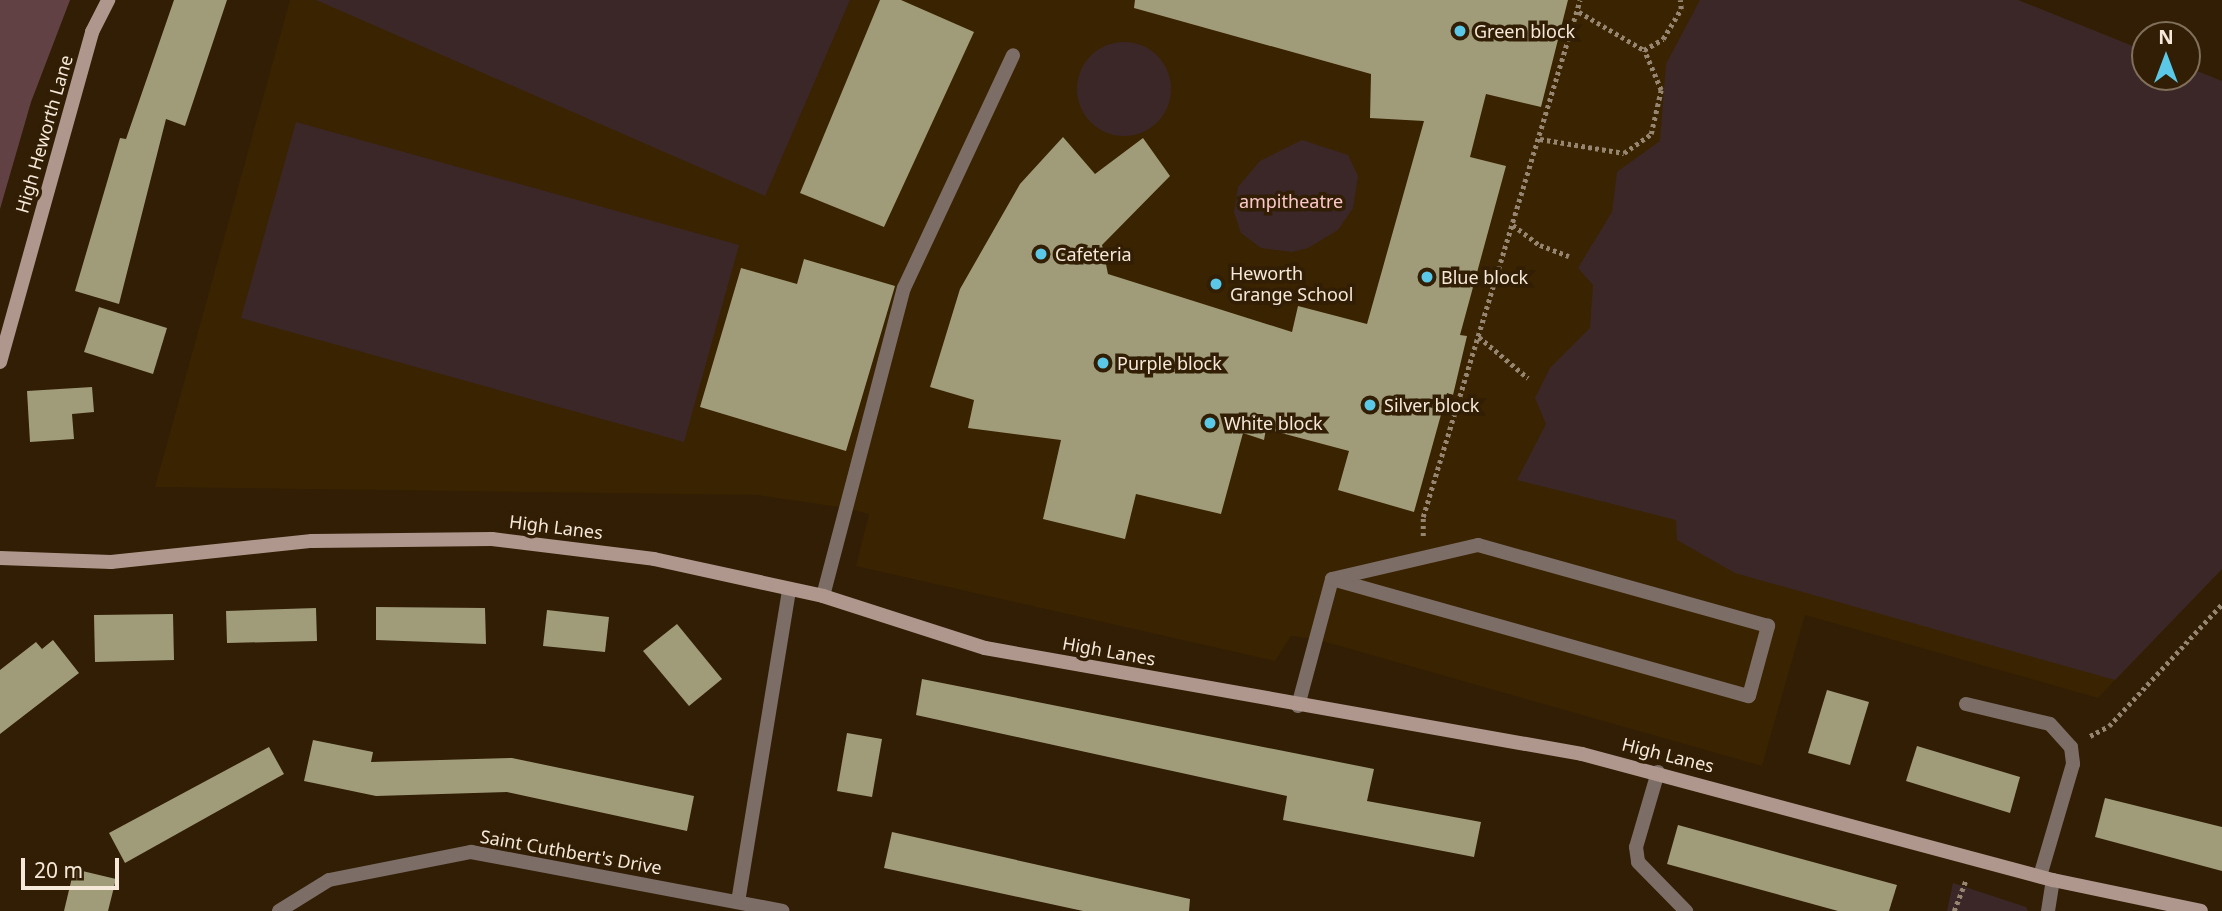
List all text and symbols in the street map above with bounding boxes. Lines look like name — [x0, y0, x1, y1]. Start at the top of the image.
place label: Green block — [1474, 20, 1575, 42]
north arrow — [2131, 21, 2201, 91]
marker: Green block — [1452, 23, 1468, 39]
text: N — [2158, 24, 2174, 50]
street label: High Heworth Lane — [11, 52, 77, 216]
park label: ampitheatre — [1239, 190, 1343, 212]
place label: Cafeteria — [1055, 243, 1132, 265]
marker: Cafeteria — [1033, 246, 1049, 262]
place label: Heworth Grange School — [1230, 263, 1353, 306]
place label: Blue block — [1441, 266, 1528, 288]
marker: Blue block — [1419, 269, 1435, 285]
marker: Heworth Grange School — [1208, 276, 1224, 292]
place label: Purple block — [1117, 352, 1222, 374]
marker: Purple block — [1095, 355, 1111, 371]
place label: Silver block — [1384, 394, 1479, 416]
marker: Silver block — [1362, 397, 1378, 413]
place label: White block — [1224, 412, 1323, 434]
marker: White block — [1202, 415, 1218, 431]
street label: High Lanes — [508, 511, 604, 543]
street label: High Lanes — [1061, 632, 1157, 670]
street label: High Lanes — [1620, 733, 1716, 777]
street label: Saint Cuthbert's Drive — [479, 825, 663, 879]
scale bar — [24, 844, 122, 888]
text: 20 m — [34, 856, 83, 884]

